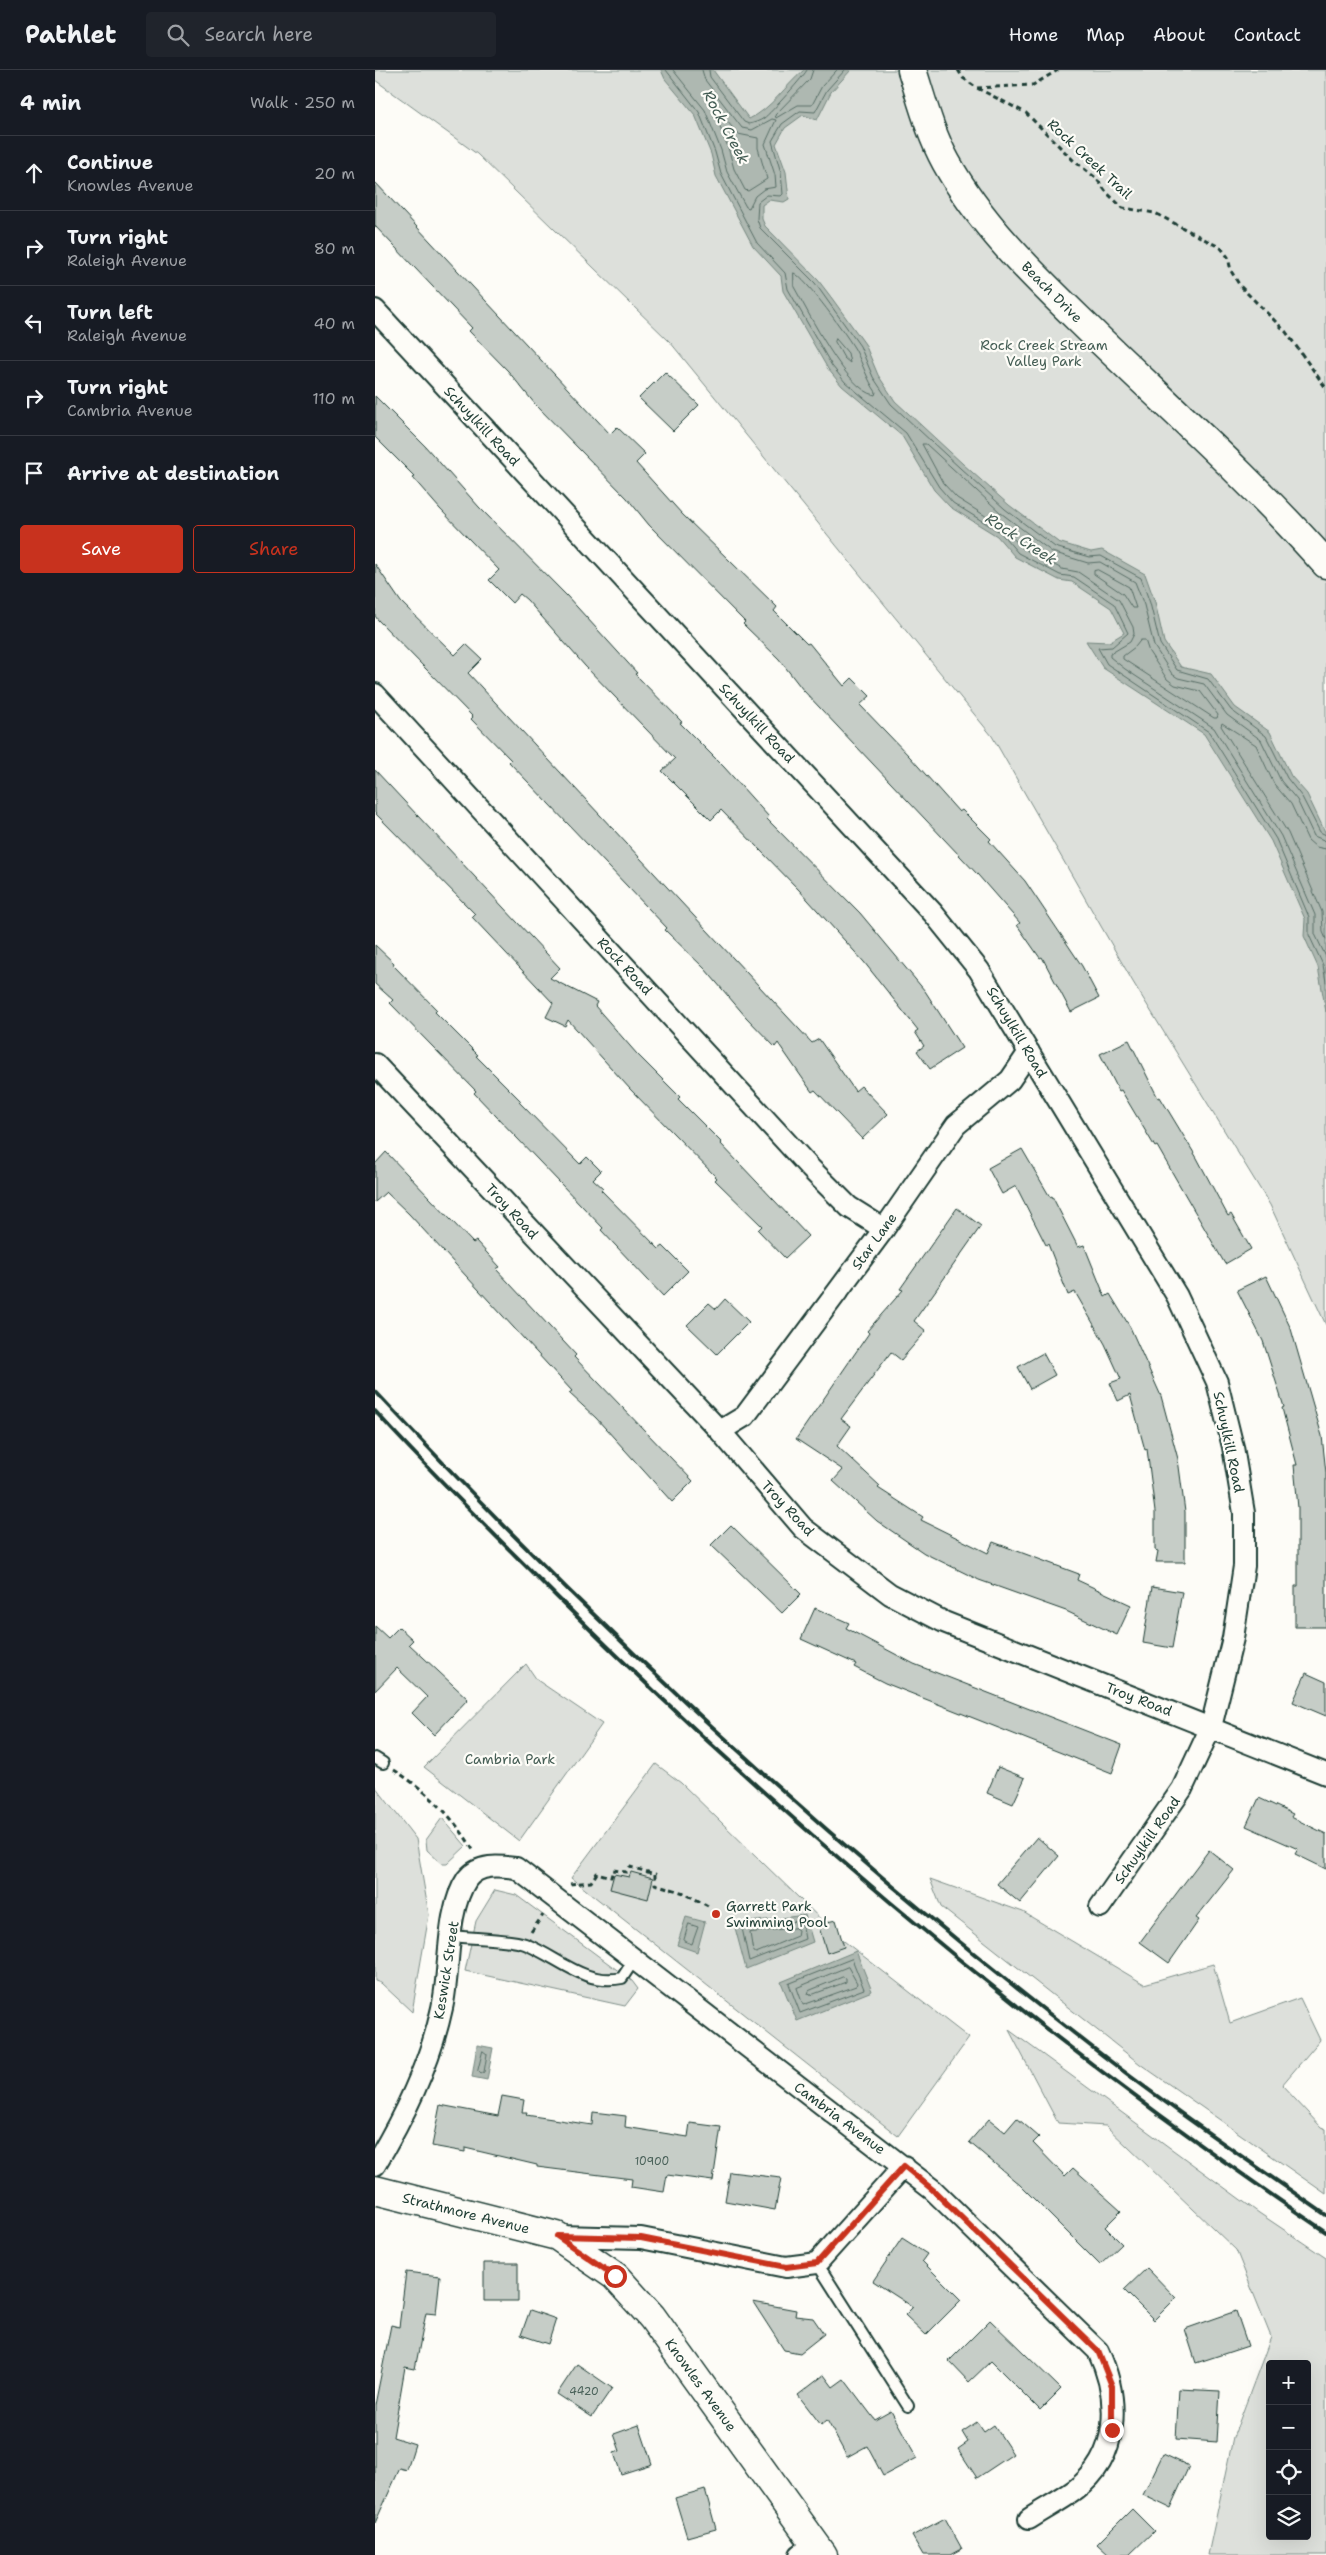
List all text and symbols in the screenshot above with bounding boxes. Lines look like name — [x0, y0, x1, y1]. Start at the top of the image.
search box — [146, 12, 496, 57]
text: Pathlet — [25, 19, 116, 51]
icon: search — [164, 21, 192, 49]
text: Search here — [204, 22, 313, 47]
text: Home — [1009, 23, 1058, 47]
text: Map — [1086, 23, 1125, 47]
text: About — [1153, 23, 1206, 47]
text: Contact — [1234, 23, 1301, 47]
water label: Rock Creek — [698, 86, 754, 168]
text: 4 min — [20, 89, 81, 117]
text: Walk · 250 m — [250, 92, 355, 113]
street label: Rock Creek Trail — [1044, 115, 1137, 203]
text: Continue — [67, 150, 153, 175]
icon: ahead — [20, 159, 48, 187]
text: 20 m — [314, 163, 355, 184]
text: Knowles Avenue — [67, 175, 194, 196]
text: Turn right — [67, 225, 168, 250]
icon: right — [20, 234, 48, 262]
text: 80 m — [314, 238, 355, 259]
text: Raleigh Avenue — [67, 250, 187, 271]
street label: Beach Drive — [1018, 258, 1086, 326]
text: Turn left — [67, 300, 153, 325]
icon: left — [20, 309, 48, 337]
text: 40 m — [313, 313, 355, 334]
text: Raleigh Avenue — [67, 325, 187, 346]
park label: Rock Creek Stream Valley Park — [980, 336, 1108, 370]
text: Turn right — [67, 375, 168, 400]
street label: Schuylkill Road — [440, 382, 524, 470]
icon: right — [20, 384, 48, 412]
text: 110 m — [312, 388, 355, 409]
text: Cambria Avenue — [67, 400, 193, 421]
icon: arrive — [20, 459, 48, 487]
text: Arrive at destination — [67, 461, 279, 486]
water label: Rock Creek — [981, 508, 1061, 570]
button: Save — [20, 525, 183, 573]
button: Share — [193, 525, 355, 573]
street label: Schuylkill Road — [715, 679, 799, 767]
street label: Rock Road — [594, 933, 656, 999]
street label: Schuylkill Road — [983, 983, 1051, 1081]
street label: Troy Road — [482, 1179, 542, 1243]
street label: Star Lane — [847, 1209, 901, 1273]
street label: Schuylkill Road — [1209, 1390, 1249, 1494]
street label: Troy Road — [758, 1476, 818, 1540]
street label: Troy Road — [1103, 1678, 1175, 1720]
park label: Cambria Park — [465, 1750, 555, 1768]
street label: Schuylkill Road — [1110, 1793, 1184, 1887]
place label: Garrett Park Swimming Pool — [726, 1897, 828, 1931]
marker: Garrett Park Swimming Pool — [710, 1908, 722, 1920]
street label: Keswick Street — [429, 1919, 463, 2021]
street label: Cambria Avenue — [791, 2078, 889, 2158]
house number: 10900 — [635, 2154, 669, 2169]
street label: Strathmore Avenue — [400, 2188, 532, 2238]
route start — [604, 2265, 627, 2288]
street label: Knowles Avenue — [661, 2335, 741, 2435]
map controls — [1266, 2360, 1311, 2540]
button: + — [1266, 2360, 1311, 2405]
house number: 4420 — [569, 2384, 599, 2399]
button: − — [1266, 2405, 1311, 2450]
route end — [1101, 2419, 1124, 2442]
button: locate — [1266, 2450, 1311, 2495]
button: layers — [1266, 2495, 1311, 2540]

